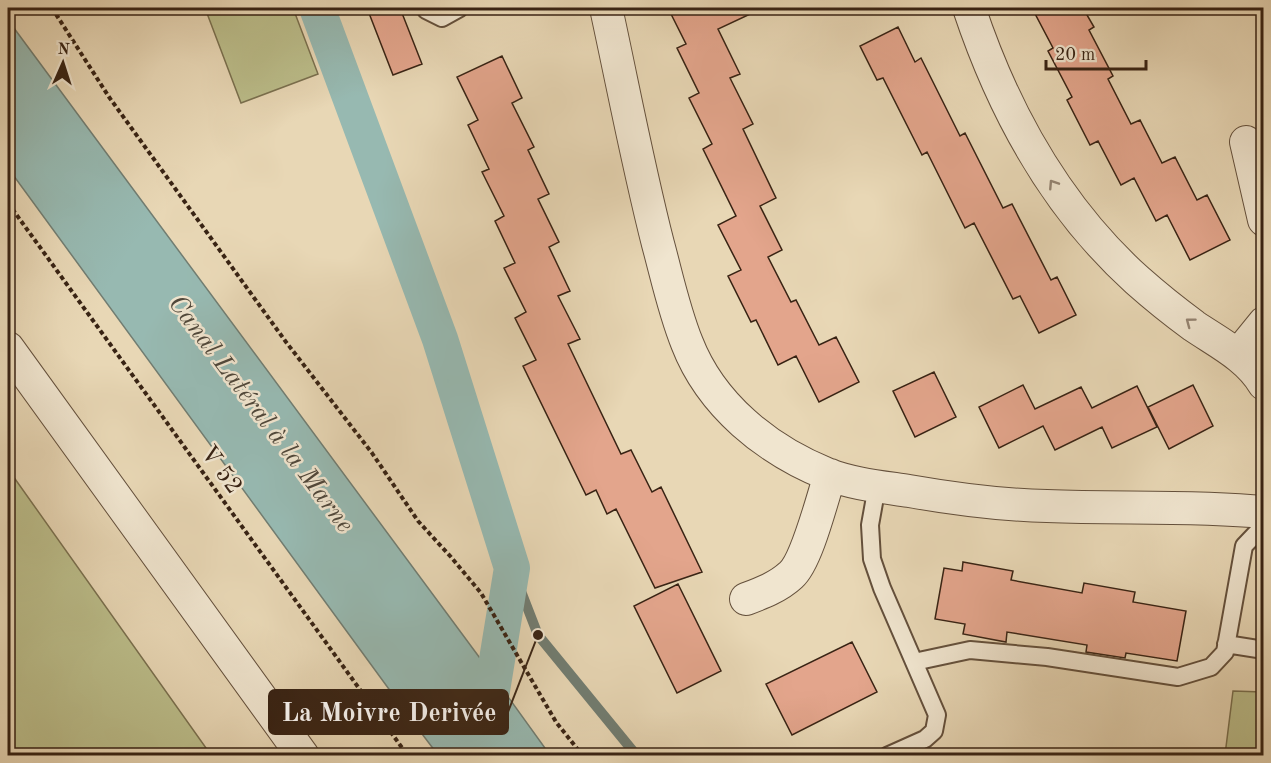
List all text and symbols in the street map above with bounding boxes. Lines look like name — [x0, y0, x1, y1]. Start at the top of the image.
north arrow — [33, 33, 93, 93]
scale bar — [1046, 33, 1146, 71]
text: N — [57, 42, 71, 58]
text: 20 m — [1055, 46, 1095, 64]
one-way arrow — [1049, 180, 1061, 190]
water label: Canal Latéral à la Marne — [163, 291, 358, 538]
one-way arrow — [1185, 318, 1196, 329]
street label: V 52 — [195, 442, 246, 499]
callout: La Moivre Derivée — [269, 690, 508, 734]
text: La Moivre Derivée — [281, 701, 497, 727]

